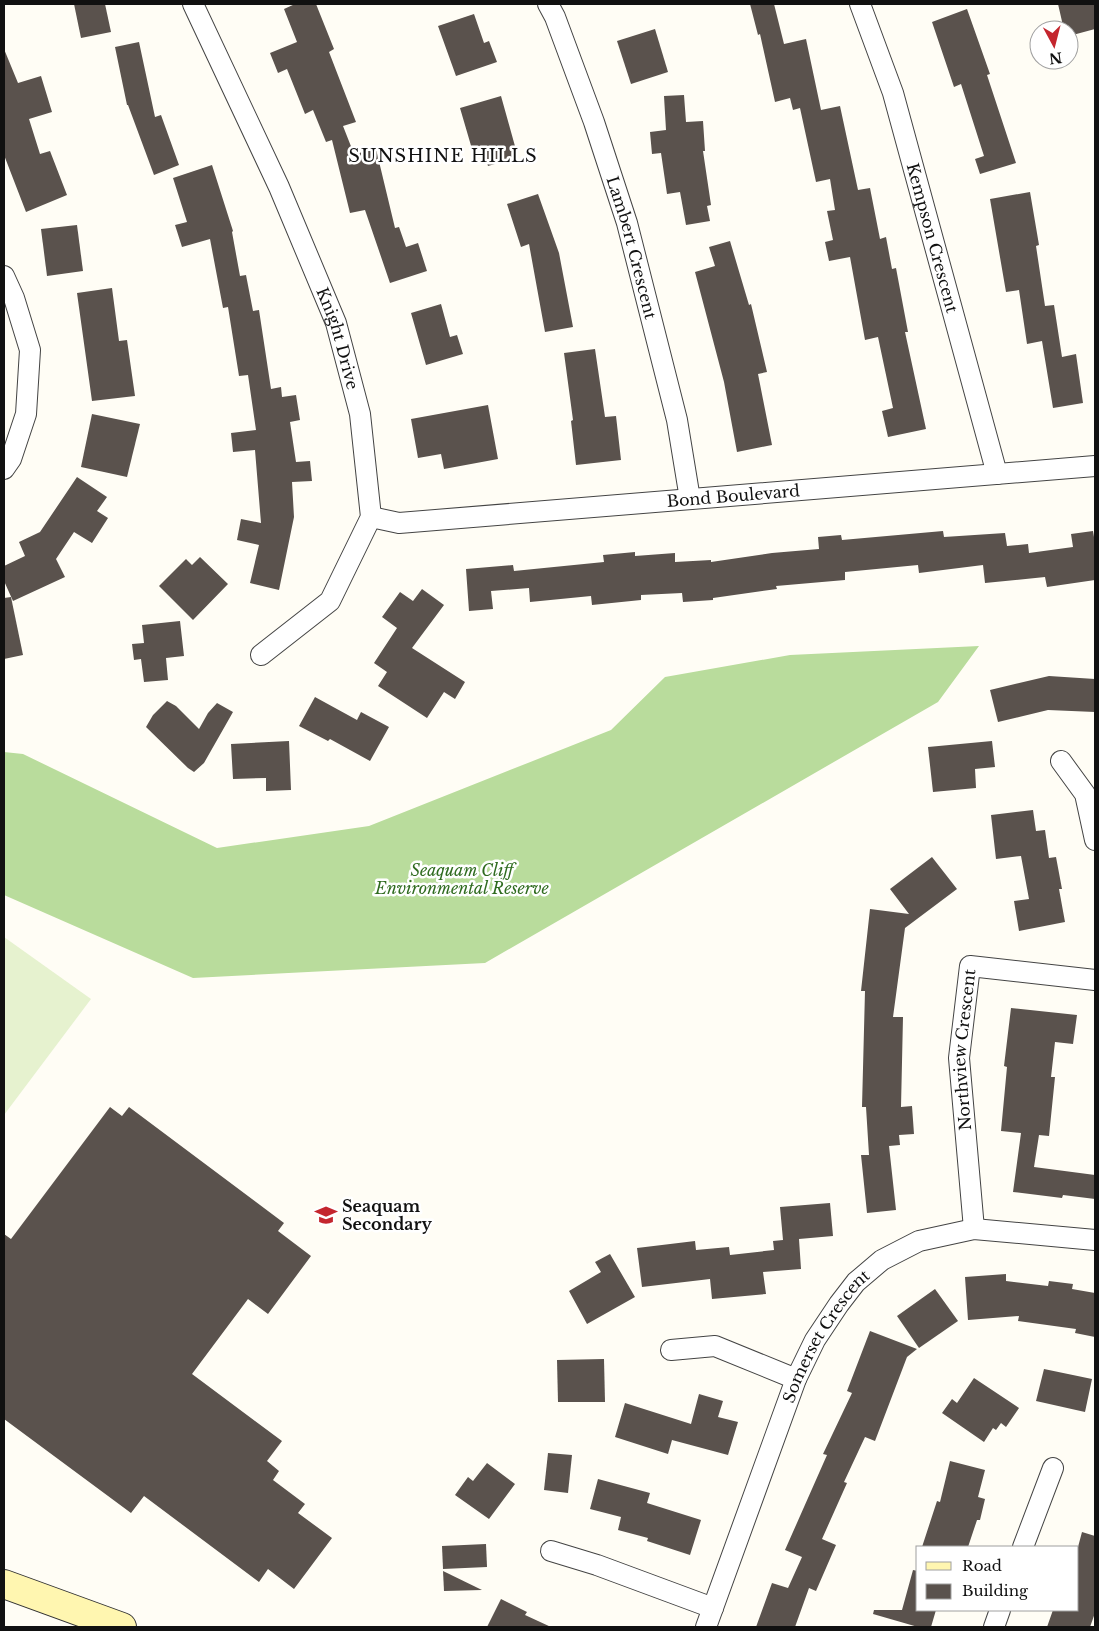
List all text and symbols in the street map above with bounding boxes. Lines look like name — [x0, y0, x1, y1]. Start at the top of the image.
north arrow — [1029, 20, 1079, 70]
text: N — [1048, 48, 1063, 68]
district label: SUNSHINE HILLS — [348, 145, 538, 167]
street label: Kempson Crescent — [903, 161, 962, 315]
street label: Lambert Crescent — [602, 174, 661, 321]
street label: Knight Drive — [312, 284, 363, 392]
street label: Bond Boulevard — [666, 480, 801, 511]
park label: Seaquam Cliff Environmental Reserve — [374, 860, 550, 898]
street label: Northview Crescent — [949, 968, 980, 1131]
place label: Seaquam Secondary — [342, 1196, 432, 1234]
school or university icon: Seaquam Secondary — [313, 1202, 339, 1228]
street label: Somerset Crescent — [778, 1265, 873, 1405]
legend — [916, 1546, 1079, 1611]
text: Road — [962, 1556, 1002, 1575]
text: Building — [962, 1581, 1029, 1600]

